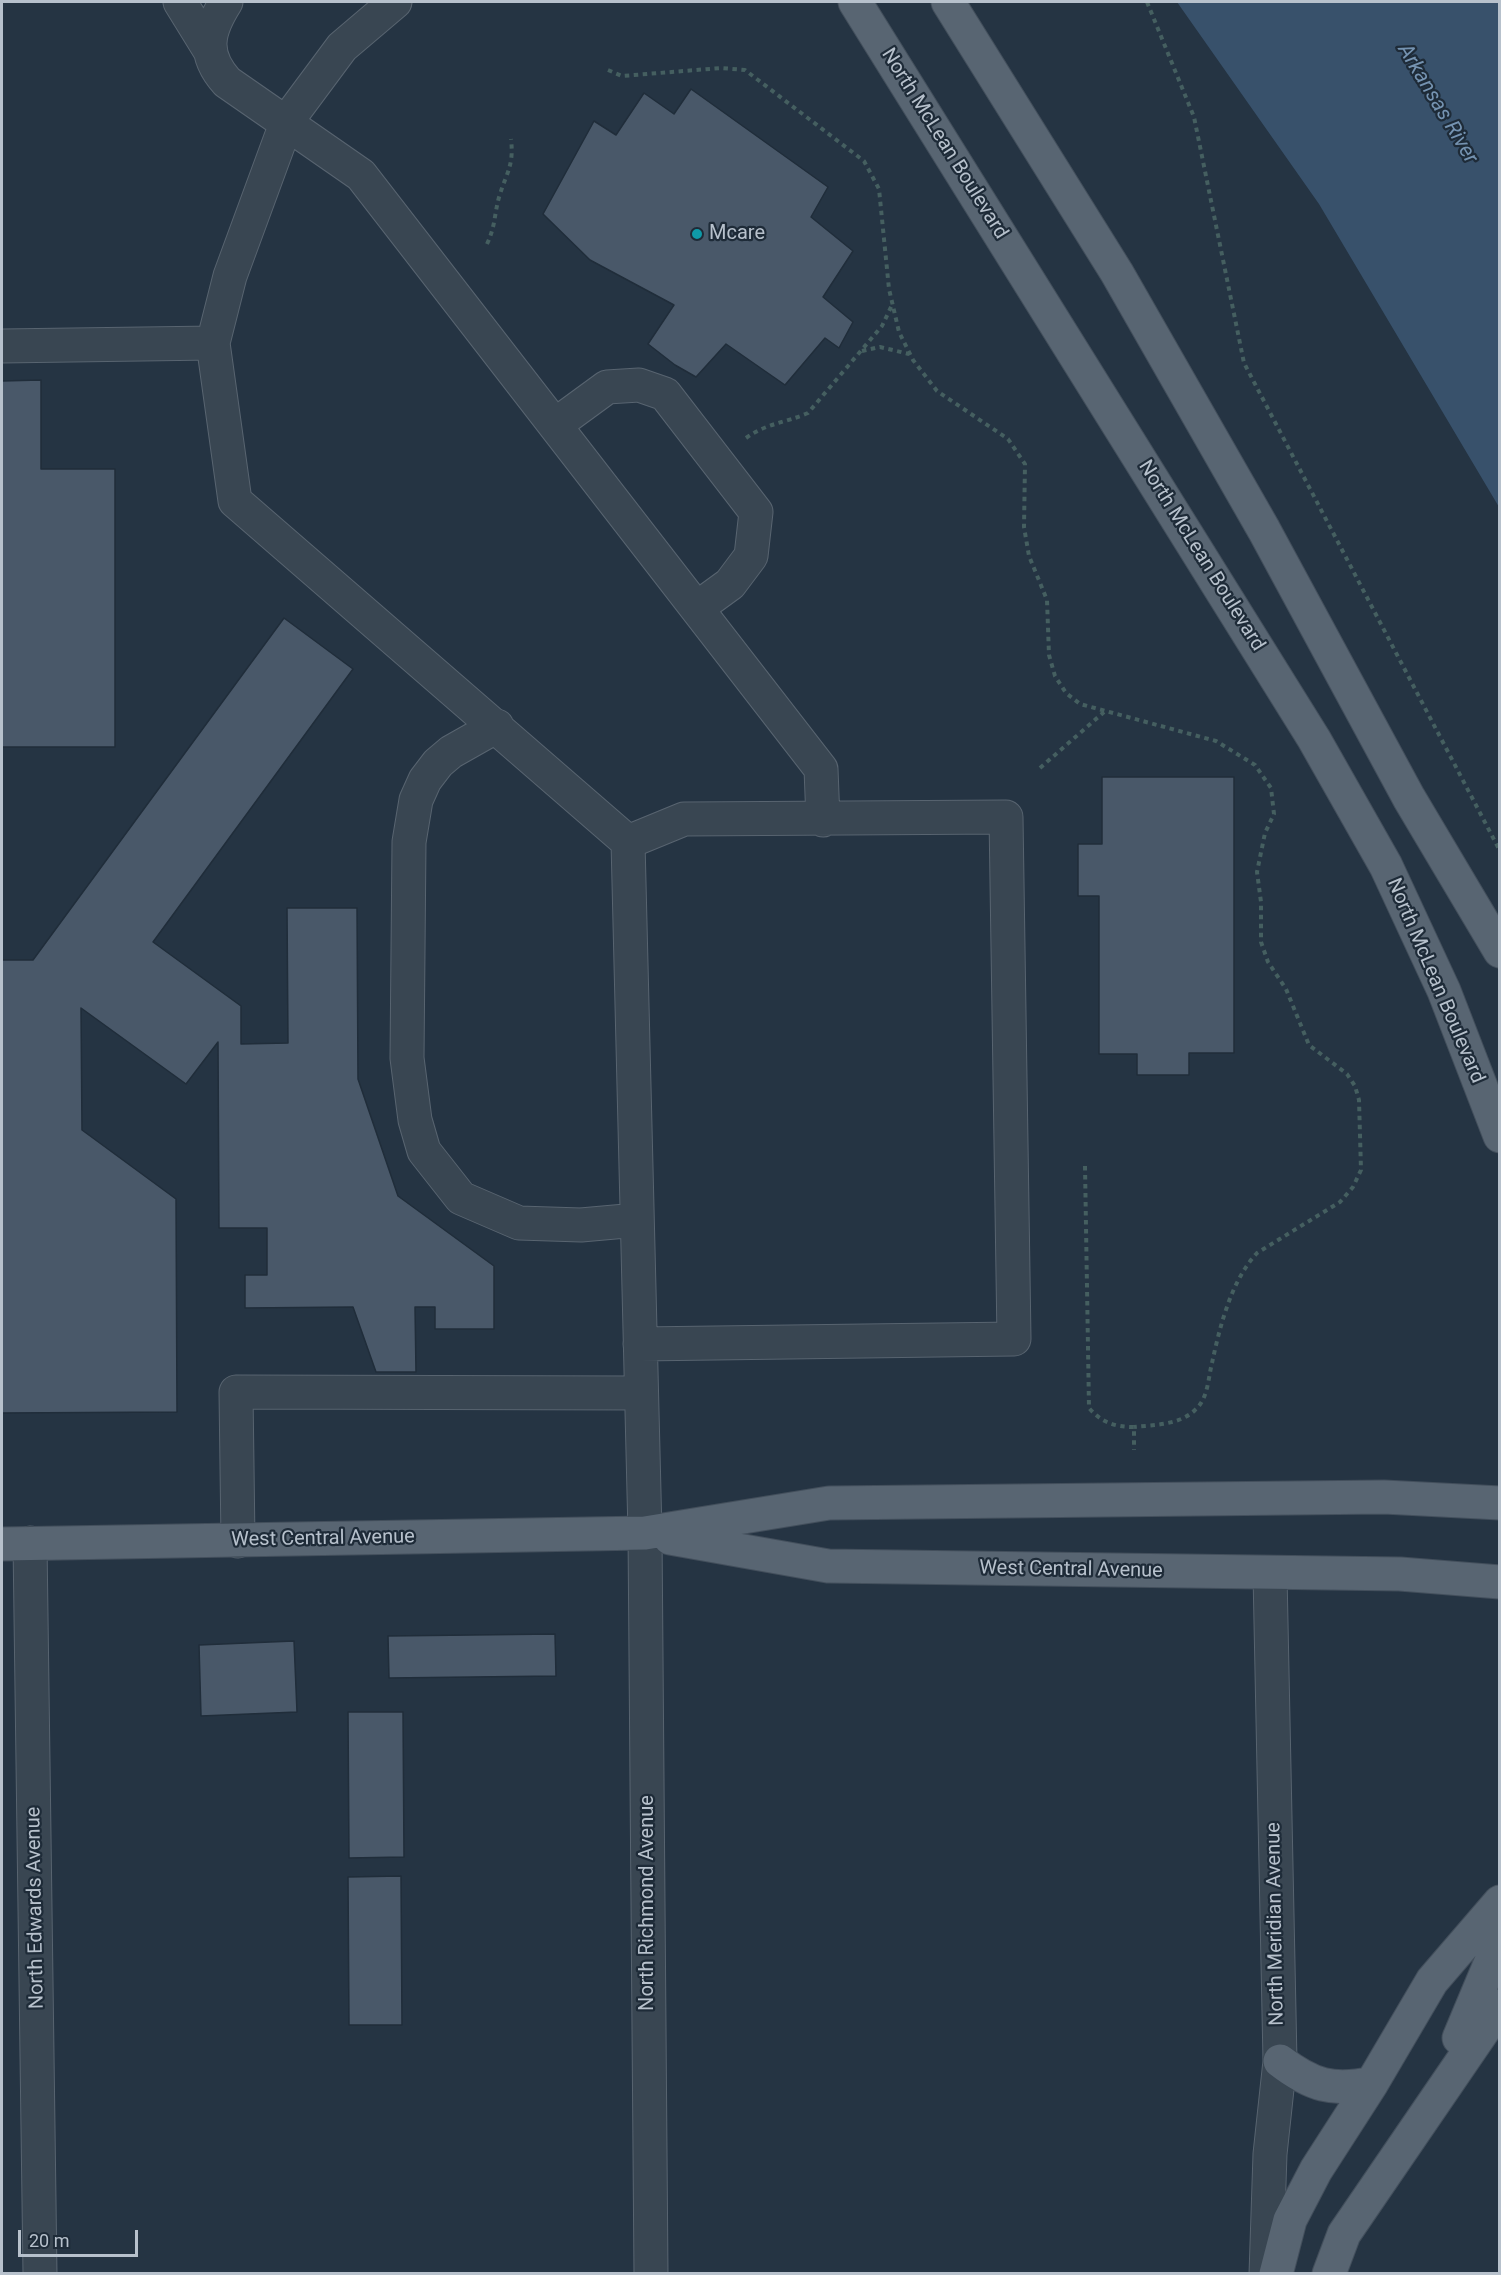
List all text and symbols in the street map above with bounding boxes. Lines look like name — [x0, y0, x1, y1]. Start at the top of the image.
water label: Arkansas River — [1391, 40, 1483, 168]
street label: North McLean Boulevard — [875, 44, 1013, 244]
place label: Mcare — [709, 222, 765, 246]
marker: Mcare — [690, 227, 704, 241]
street label: North McLean Boulevard — [1132, 456, 1270, 656]
street label: North McLean Boulevard — [1381, 875, 1489, 1087]
street label: West Central Avenue — [231, 1525, 415, 1553]
street label: West Central Avenue — [979, 1556, 1163, 1584]
street label: North Richmond Avenue — [636, 1795, 660, 2011]
street label: North Edwards Avenue — [22, 1807, 50, 2009]
street label: North Meridian Avenue — [1262, 1822, 1290, 2026]
scale bar — [21, 2218, 141, 2256]
text: 20 m — [29, 2230, 69, 2251]

